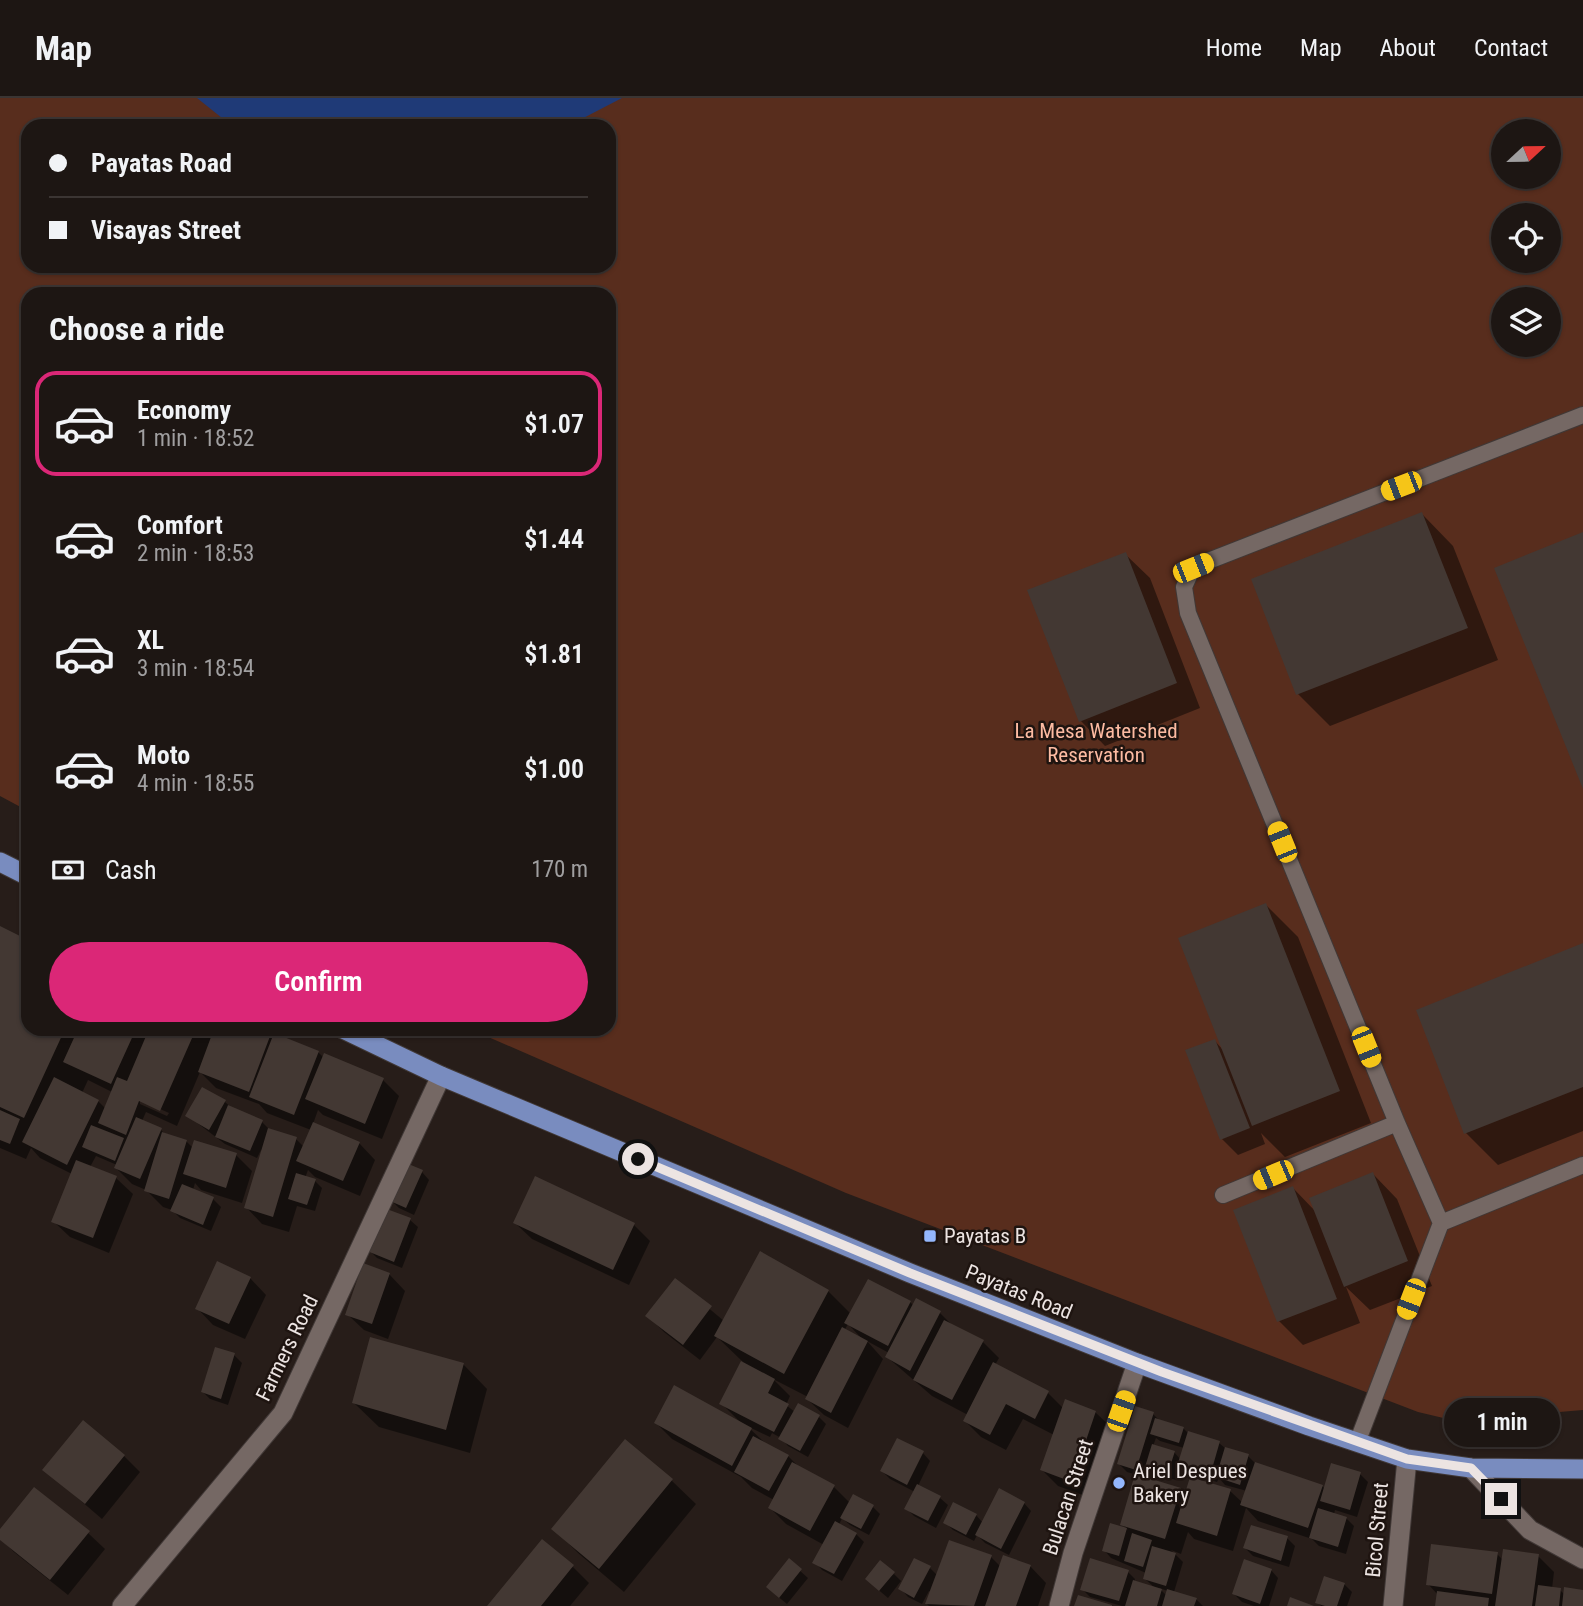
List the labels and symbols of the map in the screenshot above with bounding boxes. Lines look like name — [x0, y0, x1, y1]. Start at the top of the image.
north arrow — [1491, 119, 1561, 189]
car — [1378, 469, 1425, 503]
car — [1170, 550, 1217, 586]
park label: La Mesa Watershed Reservation — [1014, 719, 1178, 767]
car — [1265, 819, 1300, 865]
car — [1349, 1024, 1384, 1070]
route start — [622, 1143, 654, 1175]
car — [1250, 1157, 1297, 1193]
place label: Payatas B — [944, 1224, 1026, 1248]
marker: Payatas B — [922, 1228, 938, 1244]
street label: Payatas Road — [962, 1260, 1076, 1324]
car — [1394, 1276, 1429, 1322]
street label: Farmers Road — [251, 1291, 323, 1405]
car — [1105, 1388, 1138, 1434]
callout: 1 min — [1443, 1398, 1559, 1446]
street label: Bulacan Street — [1038, 1436, 1098, 1558]
place label: Ariel Despues Bakery — [1133, 1459, 1247, 1507]
marker: Ariel Despues Bakery — [1111, 1475, 1127, 1491]
street label: Bicol Street — [1361, 1481, 1393, 1579]
route end — [1485, 1483, 1517, 1515]

